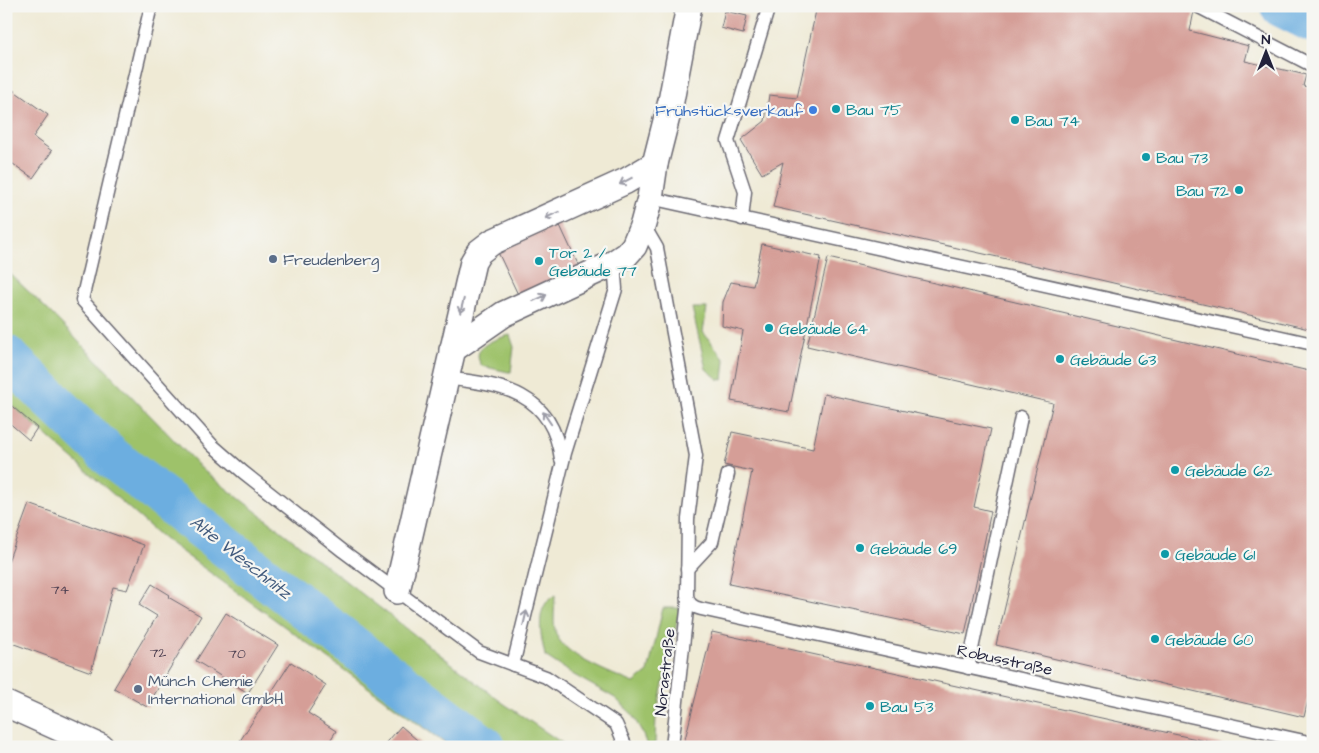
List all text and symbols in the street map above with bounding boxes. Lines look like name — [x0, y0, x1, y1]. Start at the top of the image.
north arrow — [1242, 28, 1292, 78]
text: N — [1262, 30, 1271, 50]
place label: Bau 75 — [846, 99, 902, 121]
place label: Frühstücksverkauf — [655, 100, 804, 122]
marker: Bau 75 — [830, 103, 842, 115]
marker: Frühstücksverkauf — [807, 104, 819, 116]
place label: Bau 74 — [1025, 110, 1080, 132]
marker: Bau 74 — [1009, 114, 1021, 126]
place label: Bau 73 — [1156, 147, 1208, 169]
marker: Bau 73 — [1140, 151, 1152, 163]
one-way arrow — [619, 176, 634, 186]
place label: Bau 72 — [1176, 180, 1229, 202]
marker: Bau 72 — [1233, 184, 1245, 196]
one-way arrow — [545, 211, 560, 220]
place label: Tor 2 / Gebäude 77 — [549, 242, 637, 282]
place label: Freudenberg — [283, 249, 379, 272]
marker: Freudenberg — [267, 253, 279, 265]
marker: Tor 2 / Gebäude 77 — [533, 255, 545, 267]
one-way arrow — [532, 293, 547, 302]
one-way arrow — [457, 297, 467, 313]
place label: Gebäude 64 — [779, 318, 868, 340]
marker: Gebäude 64 — [763, 322, 775, 334]
place label: Gebäude 63 — [1070, 349, 1156, 371]
marker: Gebäude 63 — [1054, 353, 1066, 365]
one-way arrow — [542, 411, 552, 425]
place label: Gebäude 62 — [1185, 460, 1272, 482]
marker: Gebäude 62 — [1169, 464, 1181, 476]
water label: Alte Weschnitz — [185, 510, 298, 606]
place label: Gebäude 69 — [870, 538, 957, 560]
marker: Gebäude 69 — [854, 542, 866, 554]
place label: Gebäude 61 — [1175, 544, 1255, 566]
marker: Gebäude 61 — [1159, 548, 1171, 560]
house number: 74 — [51, 580, 70, 600]
one-way arrow — [521, 610, 530, 626]
street label: Norastraße — [649, 627, 681, 717]
place label: Gebäude 60 — [1165, 629, 1253, 651]
marker: Gebäude 60 — [1149, 633, 1161, 645]
street label: Robusstraße — [955, 639, 1055, 681]
house number: 72 — [150, 643, 166, 663]
house number: 70 — [228, 644, 246, 664]
place label: Münch Chemie International GmbH — [148, 670, 284, 710]
marker: Münch Chemie International GmbH — [132, 683, 144, 695]
place label: Bau 53 — [880, 696, 934, 718]
marker: Bau 53 — [864, 700, 876, 712]

